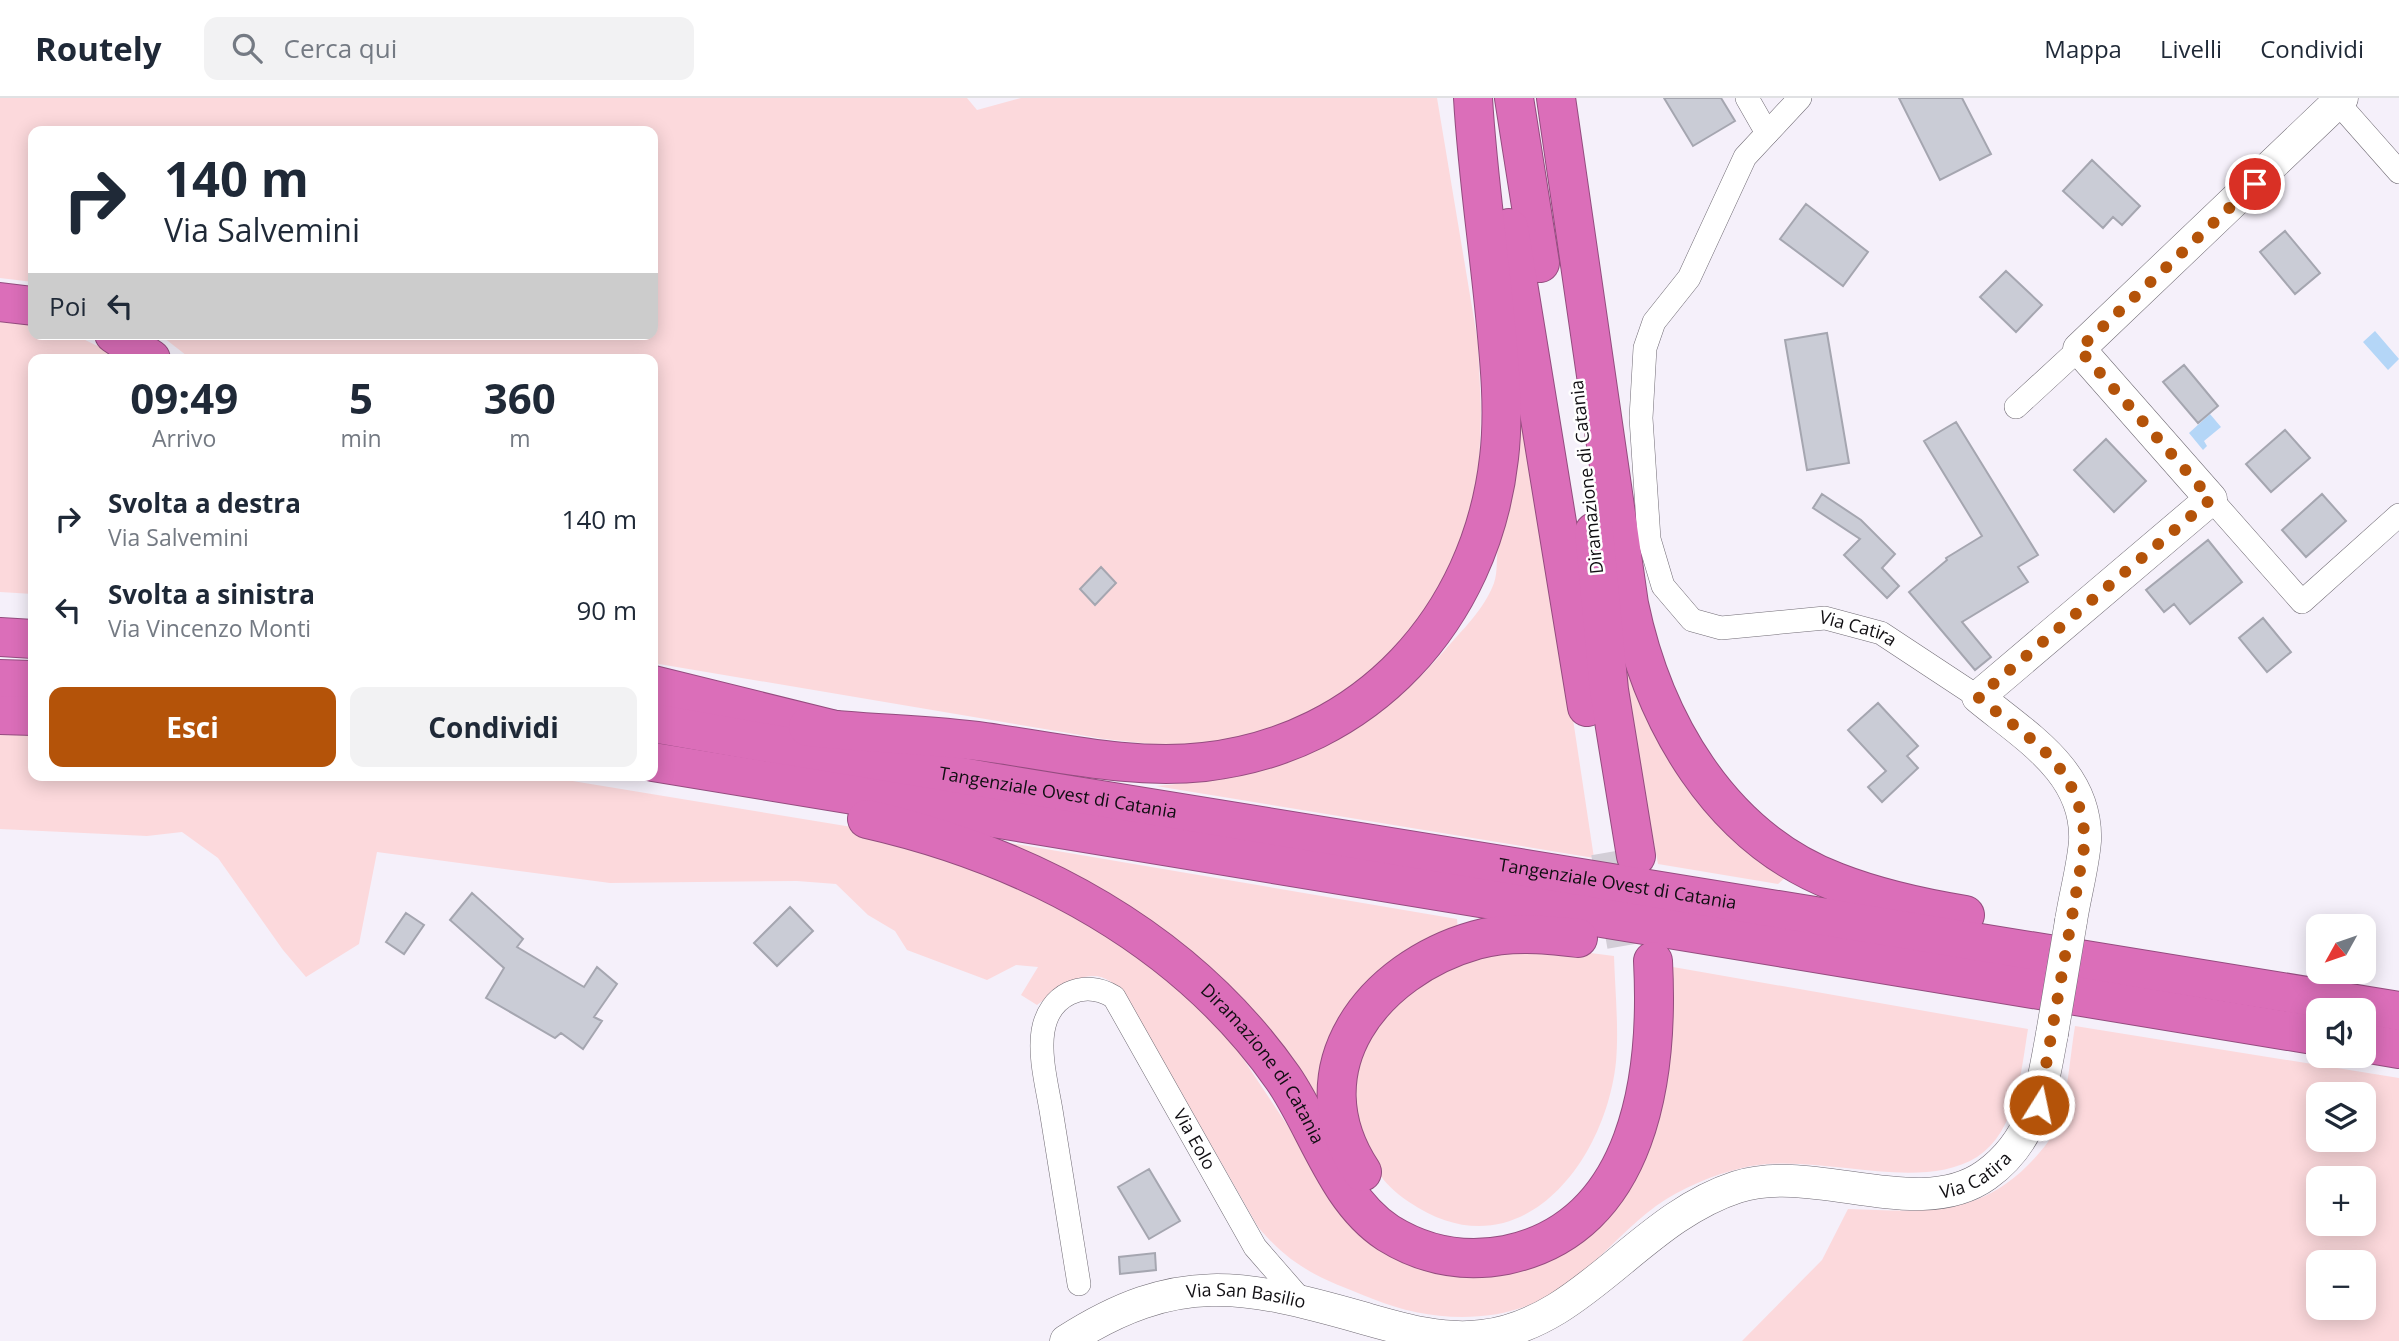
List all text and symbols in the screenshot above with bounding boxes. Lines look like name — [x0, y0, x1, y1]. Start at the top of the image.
search box — [204, 17, 694, 80]
text: Routely — [35, 26, 162, 71]
icon: search — [228, 29, 266, 67]
text: Cerca qui — [284, 30, 397, 66]
text: Mappa — [2044, 32, 2122, 65]
text: Livelli — [2160, 32, 2222, 65]
text: Condividi — [2260, 32, 2364, 65]
text: 140 m — [164, 145, 309, 211]
icon: right — [49, 154, 140, 245]
pin — [2225, 154, 2285, 214]
icon: arrive — [2236, 165, 2274, 203]
text: Via Salvemini — [164, 208, 360, 251]
icon: left — [101, 287, 139, 325]
text: Poi — [49, 288, 87, 324]
text: 09:49 — [130, 369, 238, 426]
text: 5 — [349, 369, 373, 426]
text: 360 — [484, 369, 556, 426]
street label: Diramazione di Catania — [1564, 379, 1608, 575]
text: Arrivo — [152, 422, 216, 454]
text: min — [340, 422, 382, 454]
text: m — [509, 422, 530, 454]
text: Svolta a destra — [108, 485, 301, 521]
icon: right — [49, 500, 87, 538]
text: 140 m — [562, 501, 637, 537]
text: Via Salvemini — [108, 521, 249, 553]
text: Svolta a sinistra — [108, 576, 315, 612]
icon: left — [49, 591, 87, 629]
text: 90 m — [576, 592, 637, 628]
street label: Via Catira — [1817, 604, 1902, 651]
text: Via Vincenzo Monti — [108, 612, 311, 644]
button: Esci — [49, 687, 336, 767]
button: Condividi — [350, 687, 637, 767]
street label: Tangenziale Ovest di Catania — [937, 760, 1179, 823]
street label: Tangenziale Ovest di Catania — [1497, 852, 1739, 914]
north arrow — [2306, 914, 2376, 984]
map controls — [2306, 914, 2376, 1320]
street label: Diramazione di Catania — [1196, 978, 1331, 1148]
button: sound — [2306, 998, 2376, 1068]
position arrow — [2002, 1068, 2076, 1142]
button: layers — [2306, 1082, 2376, 1152]
street label: Via Eolo — [1169, 1104, 1222, 1174]
street label: Via Catira — [1938, 1146, 2016, 1203]
button: + — [2306, 1166, 2376, 1236]
button: − — [2306, 1250, 2376, 1320]
street label: Via San Basilio — [1185, 1277, 1308, 1313]

